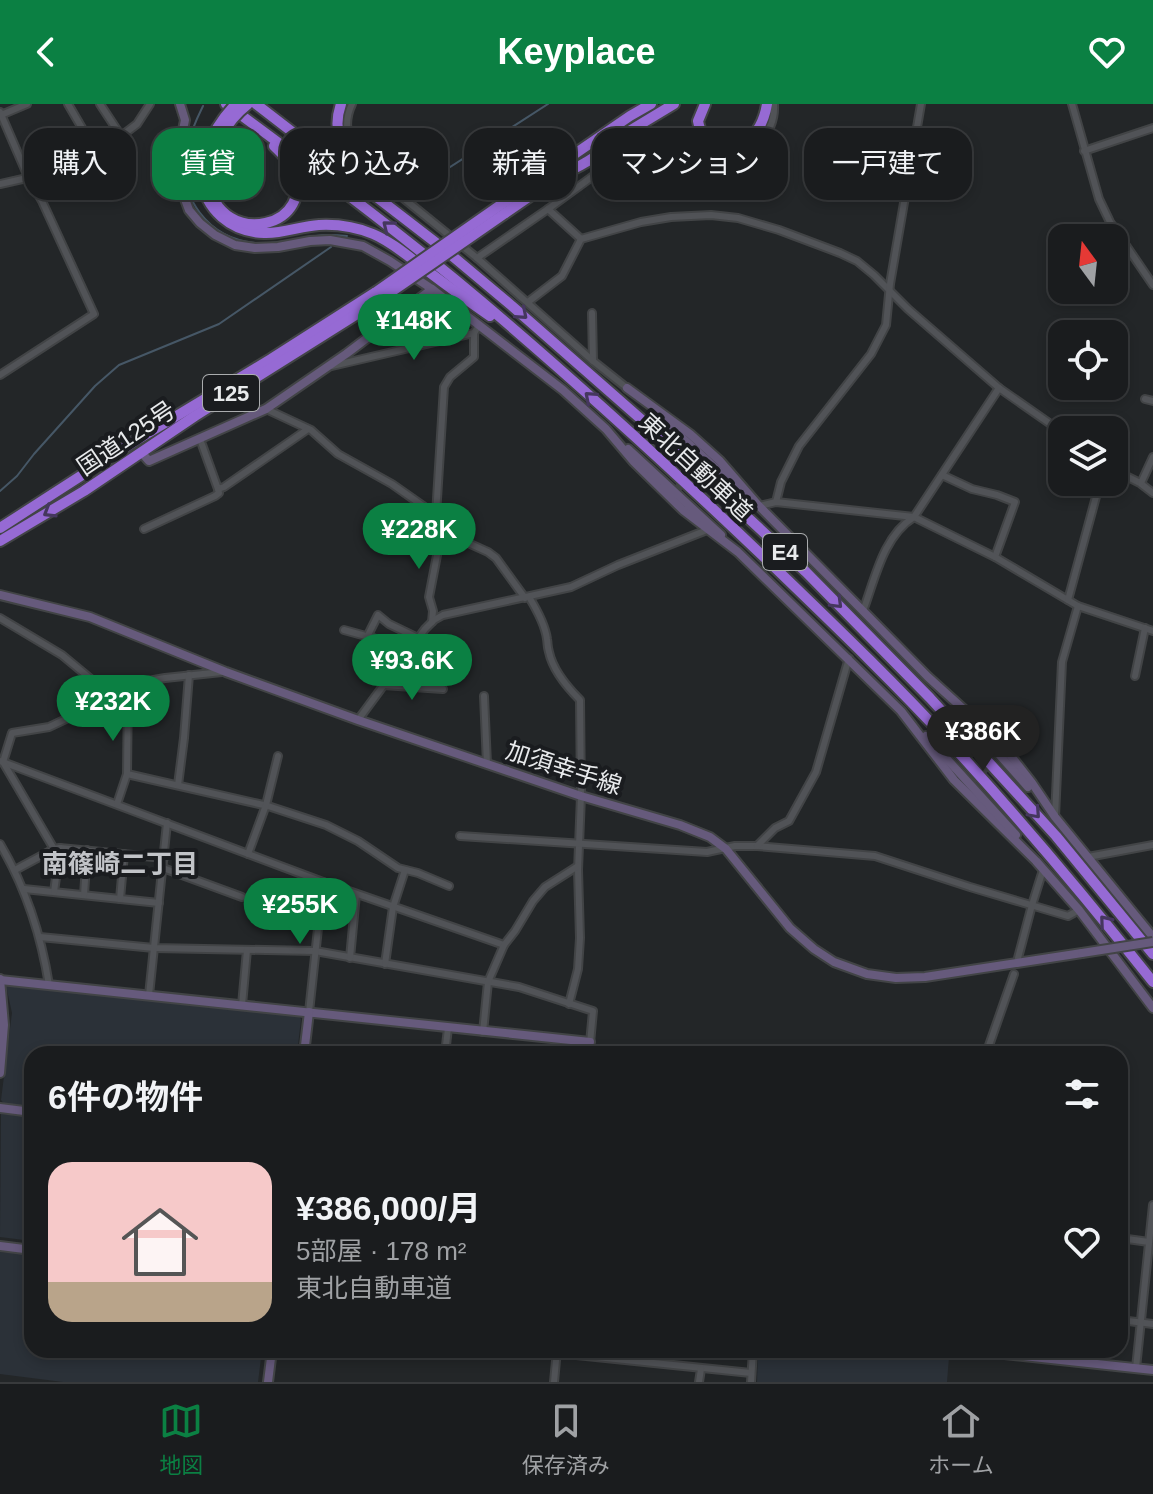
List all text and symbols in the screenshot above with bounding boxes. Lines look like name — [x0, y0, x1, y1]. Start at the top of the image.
icon: back — [24, 30, 68, 74]
icon: heart — [1085, 30, 1129, 74]
text: Keyplace — [497, 31, 656, 72]
chip: 購入 — [24, 128, 136, 200]
chip: 賃貸 — [152, 128, 264, 200]
chip: 絞り込み — [280, 128, 448, 200]
chip: 新着 — [464, 128, 576, 200]
chip: マンション — [592, 128, 788, 200]
chip: 一戸建て — [804, 128, 972, 200]
one-way arrow — [383, 221, 397, 236]
north arrow — [1048, 224, 1128, 304]
map controls — [1048, 224, 1128, 496]
pin: ¥148K — [358, 294, 470, 362]
one-way arrow — [512, 304, 527, 319]
text: ¥148K — [376, 305, 452, 335]
button: locate — [1048, 320, 1128, 400]
road number: 125 — [203, 375, 259, 411]
one-way arrow — [584, 392, 599, 406]
street label: 国道125号 — [72, 395, 180, 481]
street label: 東北自動車道 — [634, 408, 758, 526]
button: layers — [1048, 416, 1128, 496]
one-way arrow — [44, 502, 58, 517]
pin: ¥228K — [363, 503, 475, 571]
text: ¥228K — [381, 514, 457, 544]
road number: E4 — [763, 534, 807, 570]
one-way arrow — [828, 594, 842, 608]
pin: ¥93.6K — [347, 634, 477, 702]
text: ¥93.6K — [370, 645, 454, 675]
pin: ¥232K — [57, 675, 169, 743]
text: ¥232K — [75, 686, 151, 716]
pin: ¥386K — [927, 705, 1039, 773]
text: ¥386K — [945, 716, 1021, 746]
street label: 加須幸手線 — [503, 737, 625, 799]
one-way arrow — [1025, 803, 1039, 818]
district label: 南篠崎二丁目 — [42, 849, 198, 879]
pin: ¥255K — [244, 878, 356, 946]
text: ¥255K — [262, 889, 338, 919]
one-way arrow — [1100, 916, 1115, 930]
icon: filters — [1060, 1072, 1104, 1116]
text: 6件の物件 — [48, 1078, 203, 1116]
text: ¥386,000/月 — [296, 1189, 481, 1227]
icon: home — [112, 1194, 208, 1290]
icon: heart — [1060, 1220, 1104, 1264]
text: 5部屋 · 178 m² — [296, 1236, 467, 1266]
text: 東北自動車道 — [296, 1273, 452, 1303]
tab: 地図 — [159, 1399, 203, 1479]
tab: 保存済み — [522, 1399, 610, 1479]
tab: ホーム — [928, 1399, 994, 1479]

